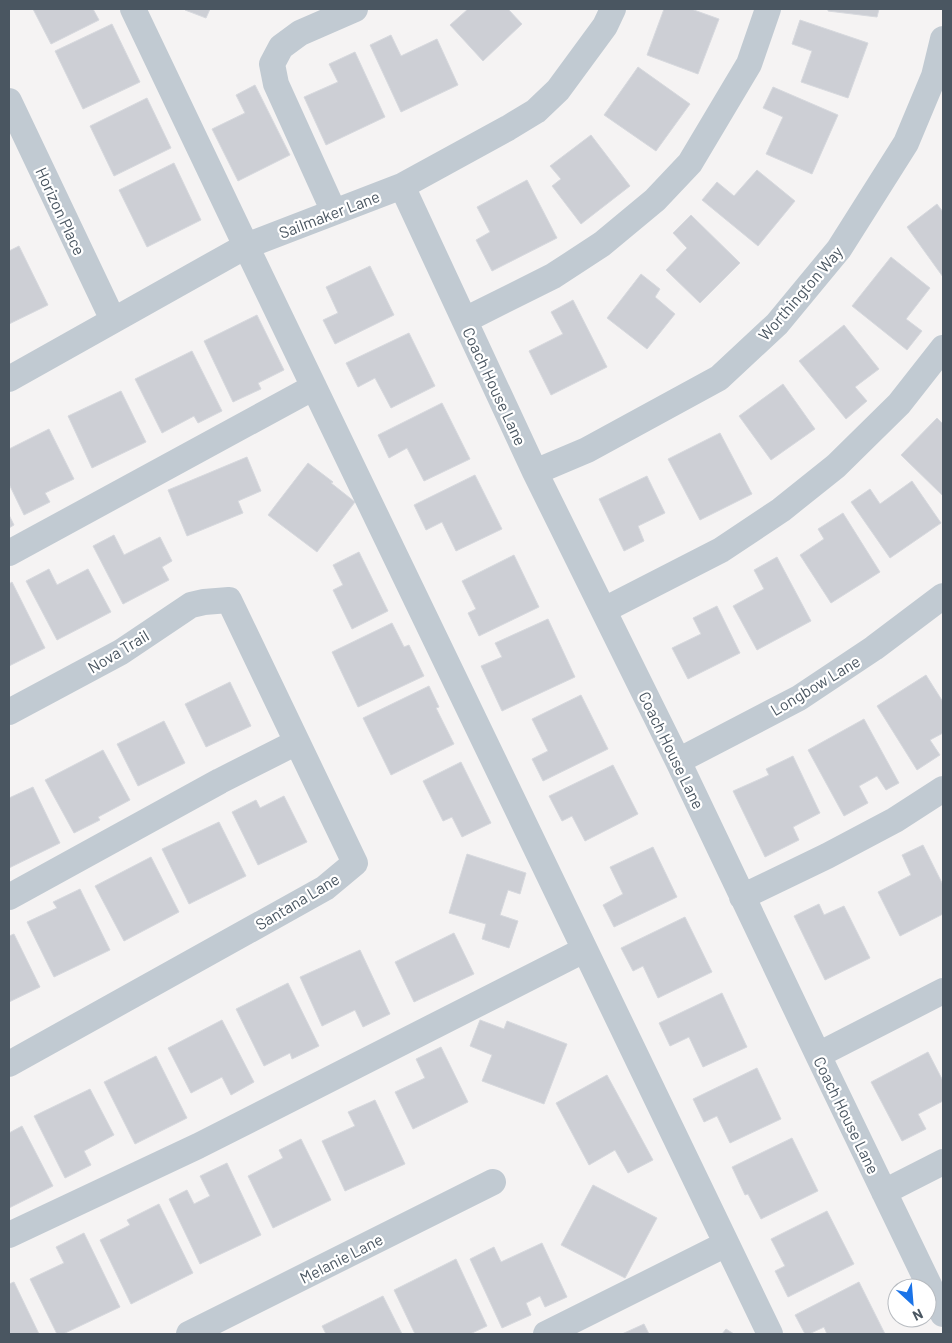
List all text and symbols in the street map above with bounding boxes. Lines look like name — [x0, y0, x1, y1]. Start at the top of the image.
street label: Horizon Place — [32, 164, 90, 258]
street label: Sailmaker Lane — [276, 186, 382, 242]
street label: Worthington Way — [754, 242, 846, 344]
street label: Coach House Lane — [459, 324, 531, 448]
street label: Nova Trail — [84, 625, 152, 677]
street label: Longbow Lane — [767, 651, 863, 719]
street label: Coach House Lane — [635, 688, 709, 812]
street label: Santana Lane — [252, 869, 342, 933]
street label: Coach House Lane — [810, 1053, 884, 1177]
street label: Melanie Lane — [296, 1229, 386, 1287]
north arrow — [887, 1278, 937, 1328]
text: N — [910, 1305, 926, 1325]

